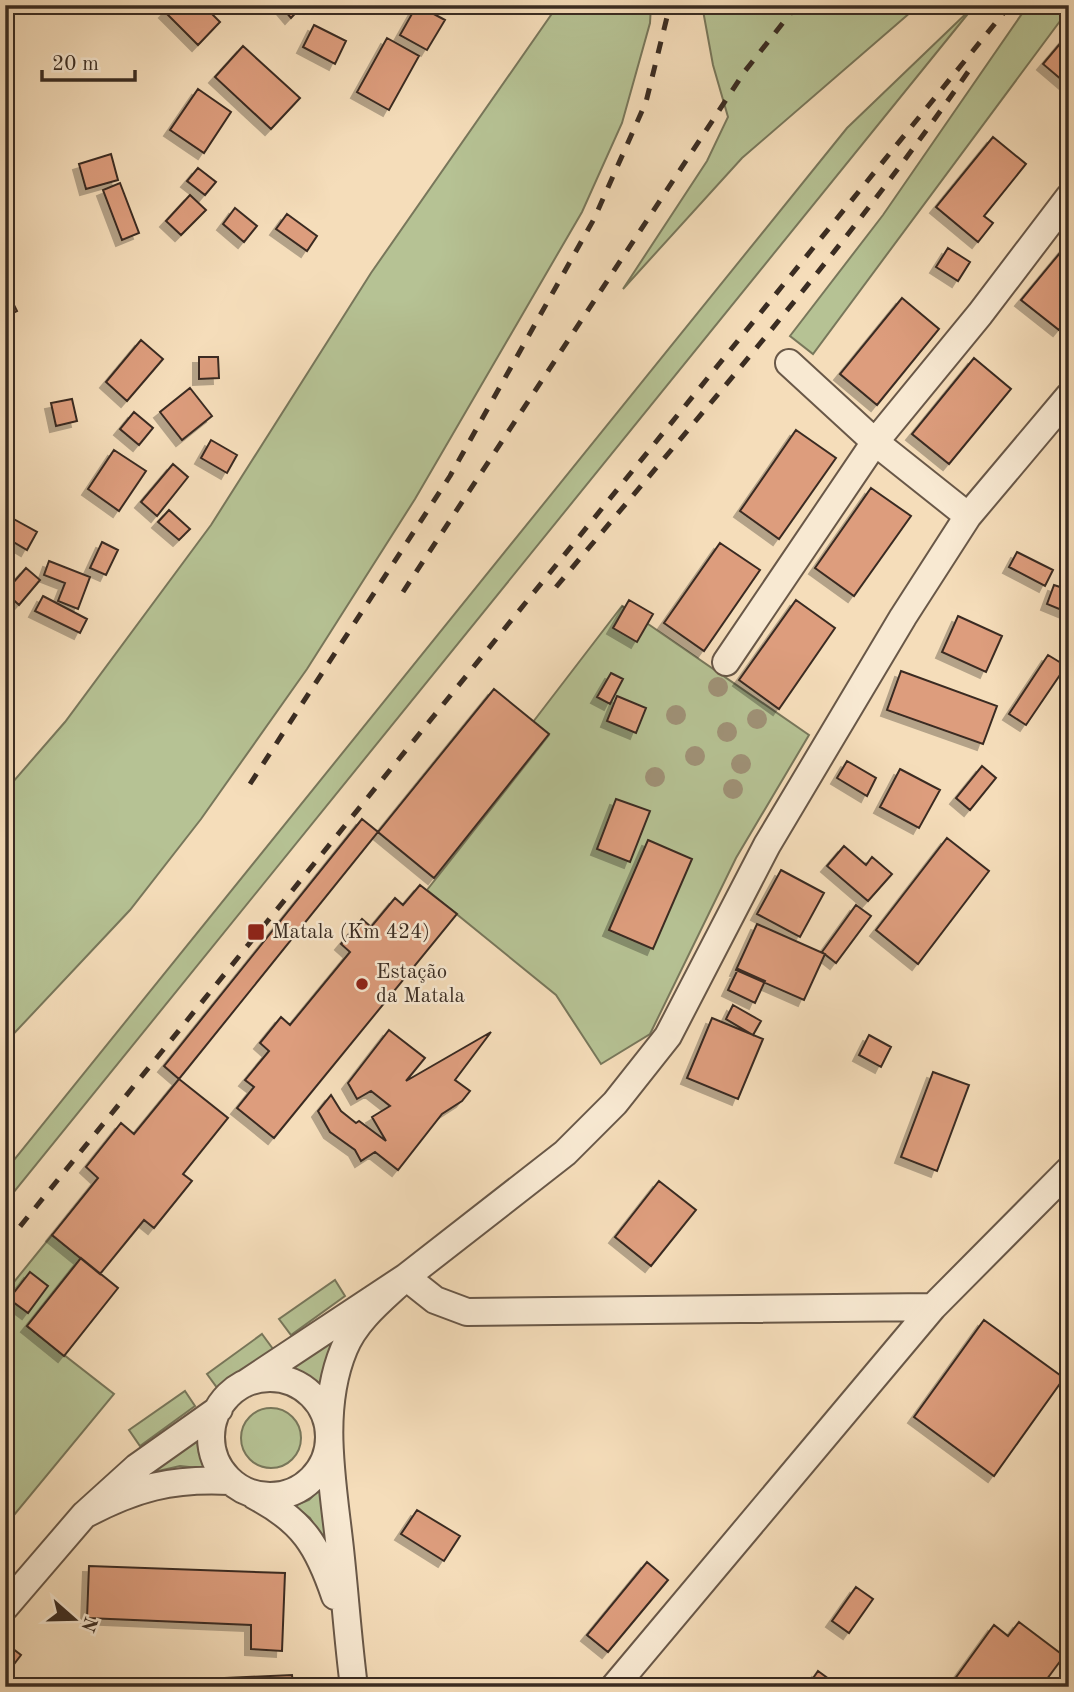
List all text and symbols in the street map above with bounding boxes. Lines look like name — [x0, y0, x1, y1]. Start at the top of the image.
scale bar — [42, 38, 135, 82]
text: 20 m — [52, 54, 99, 75]
marker: Matala (Km 424) — [246, 922, 266, 942]
place label: Matala (Km 424) — [272, 922, 430, 943]
place label: Estação da Matala — [376, 962, 465, 1007]
marker: Estação da Matala — [354, 976, 370, 992]
north arrow — [38, 1584, 108, 1654]
text: N — [76, 1614, 99, 1634]

